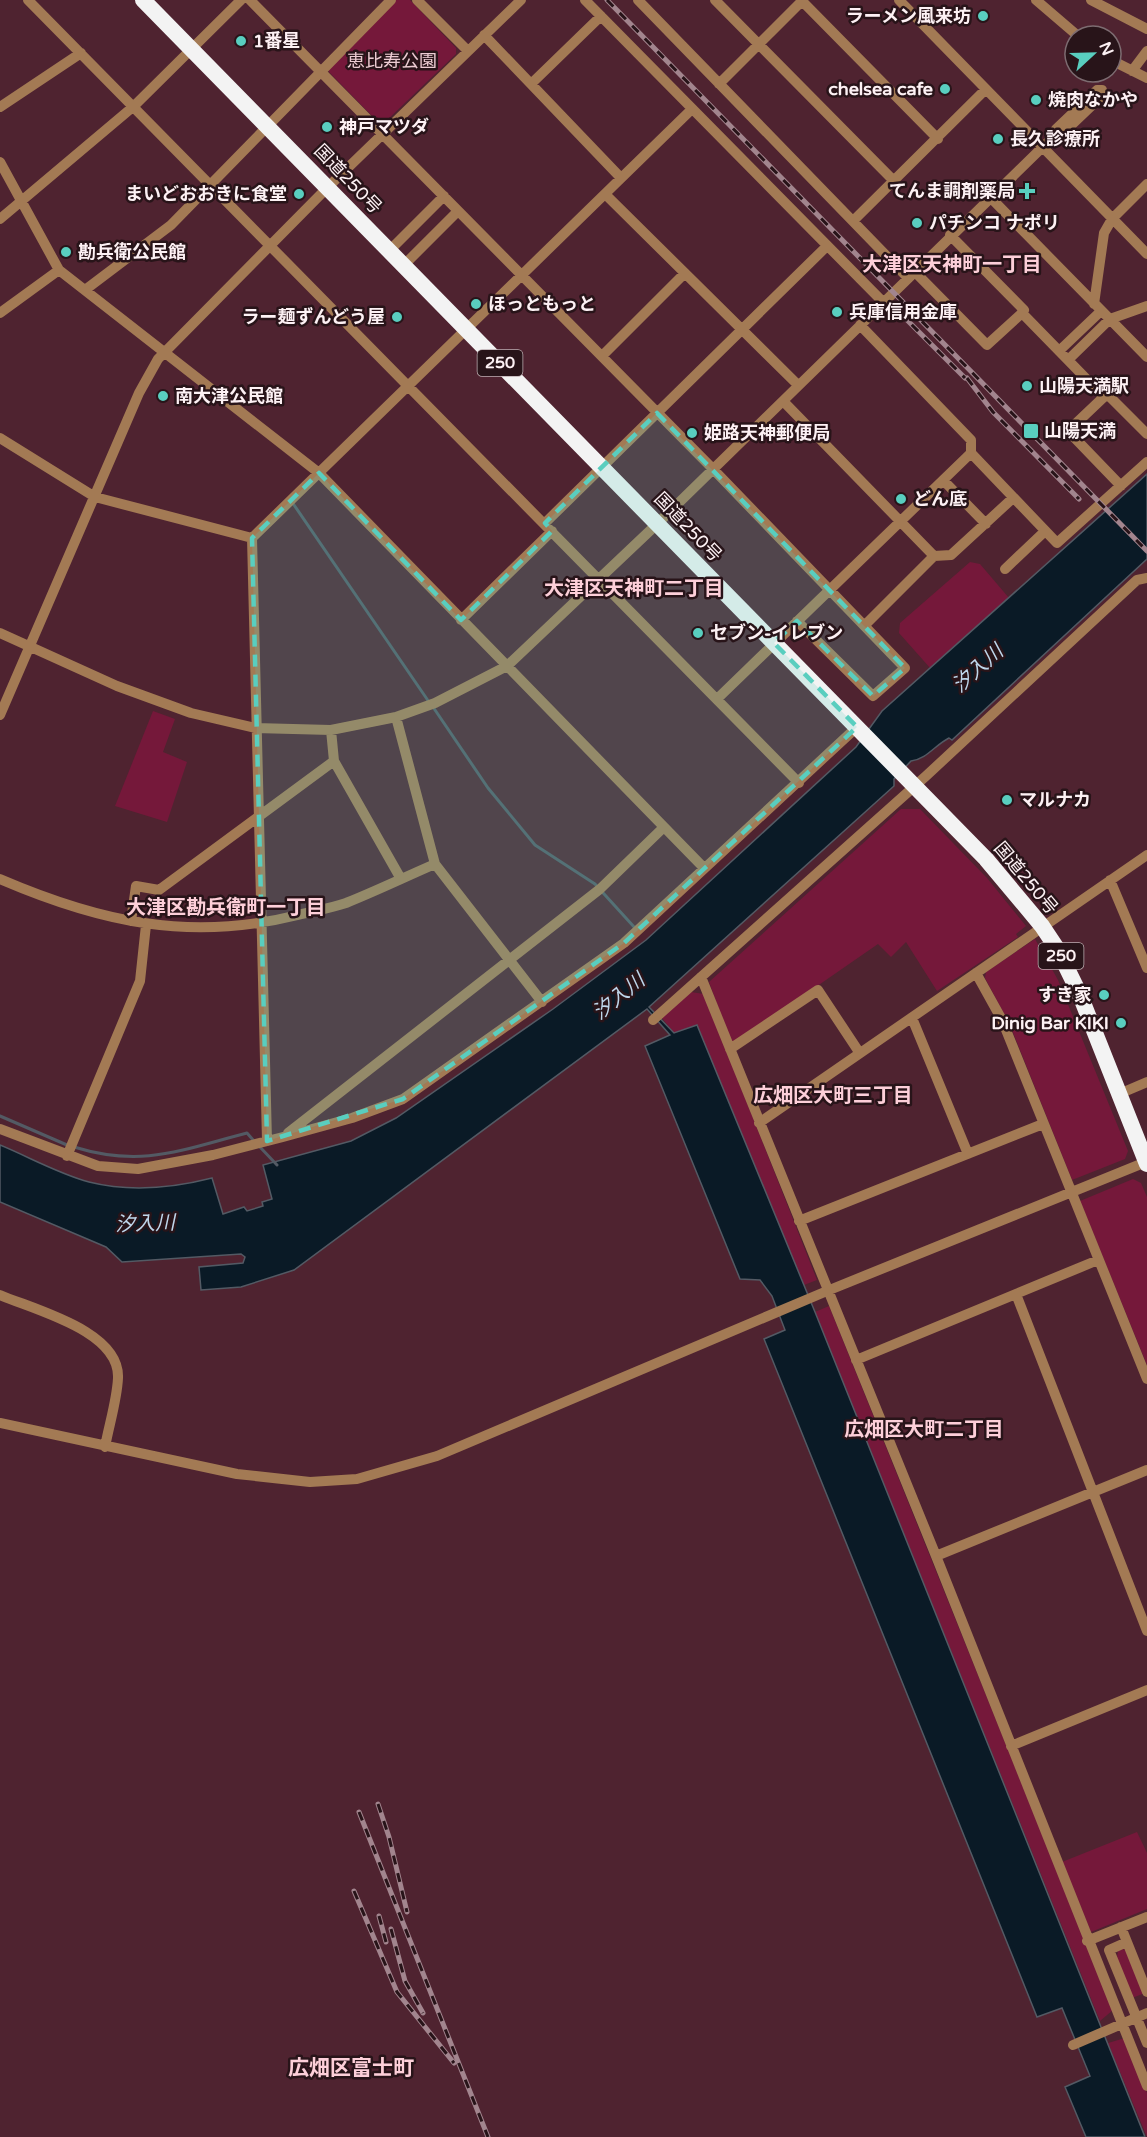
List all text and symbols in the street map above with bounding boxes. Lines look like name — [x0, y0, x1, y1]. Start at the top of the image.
place label: ラーメン風来坊 — [846, 5, 971, 27]
marker: ラーメン風来坊 — [976, 9, 990, 23]
north arrow — [1063, 24, 1123, 84]
place label: 1番星 — [253, 30, 300, 52]
marker: 1番星 — [234, 34, 248, 48]
text: N — [1094, 39, 1118, 58]
park label: 恵比寿公園 — [347, 50, 437, 72]
place label: chelsea cafe — [828, 78, 933, 100]
marker: chelsea cafe — [938, 82, 952, 96]
place label: 焼肉なかや — [1048, 89, 1138, 111]
marker: 焼肉なかや — [1029, 93, 1043, 107]
place label: 神戸マツダ — [339, 116, 429, 138]
marker: 神戸マツダ — [320, 120, 334, 134]
place label: 長久診療所 — [1010, 128, 1100, 150]
marker: 長久診療所 — [991, 132, 1005, 146]
street label: 国道250号 — [310, 140, 386, 218]
place label: てんま調剤薬局 — [889, 180, 1015, 202]
place label: まいどおおきに食堂 — [125, 183, 287, 205]
marker: てんま調剤薬局 — [1020, 184, 1034, 198]
marker: まいどおおきに食堂 — [292, 187, 306, 201]
place label: パチンコ ナポリ — [929, 212, 1060, 234]
marker: パチンコ ナポリ — [910, 216, 924, 230]
place label: 勘兵衛公民館 — [78, 241, 186, 263]
marker: 勘兵衛公民館 — [59, 245, 73, 259]
district label: 大津区天神町一丁目 — [862, 253, 1042, 277]
place label: ほっともっと — [488, 293, 596, 315]
marker: ほっともっと — [469, 297, 483, 311]
place label: 兵庫信用金庫 — [849, 301, 957, 323]
marker: 兵庫信用金庫 — [830, 305, 844, 319]
place label: ラー麺ずんどう屋 — [242, 306, 385, 328]
marker: ラー麺ずんどう屋 — [390, 310, 404, 324]
road number: 250 — [478, 350, 522, 376]
place label: 山陽天満駅 — [1039, 375, 1129, 397]
marker: 山陽天満駅 — [1020, 379, 1034, 393]
place label: 南大津公民館 — [175, 385, 283, 407]
marker: 南大津公民館 — [156, 389, 170, 403]
place label: 山陽天満 — [1044, 420, 1116, 442]
place label: 姫路天神郵便局 — [704, 422, 830, 444]
marker: 山陽天満 — [1022, 422, 1040, 440]
marker: 姫路天神郵便局 — [685, 426, 699, 440]
street label: 国道250号 — [650, 488, 726, 566]
place label: どん底 — [913, 488, 967, 510]
marker: どん底 — [894, 492, 908, 506]
district label: 大津区天神町二丁目 — [544, 577, 724, 601]
place label: セブン-イレブン — [710, 622, 843, 644]
marker: セブン-イレブン — [691, 626, 705, 640]
water label: 汐入川 — [948, 639, 1010, 698]
place label: マルナカ — [1019, 789, 1091, 811]
marker: マルナカ — [1000, 793, 1014, 807]
street label: 国道250号 — [989, 837, 1063, 919]
district label: 大津区勘兵衛町一丁目 — [126, 896, 326, 920]
road number: 250 — [1038, 943, 1084, 969]
water label: 汐入川 — [588, 968, 651, 1025]
place label: すき家 — [1038, 984, 1092, 1006]
marker: すき家 — [1097, 988, 1111, 1002]
place label: Dinig Bar KIKI — [991, 1012, 1109, 1034]
marker: Dinig Bar KIKI — [1114, 1016, 1128, 1030]
district label: 広畑区大町三丁目 — [753, 1084, 913, 1108]
water label: 汐入川 — [115, 1211, 177, 1237]
district label: 広畑区大町二丁目 — [844, 1418, 1004, 1442]
district label: 広畑区富士町 — [288, 2056, 414, 2081]

